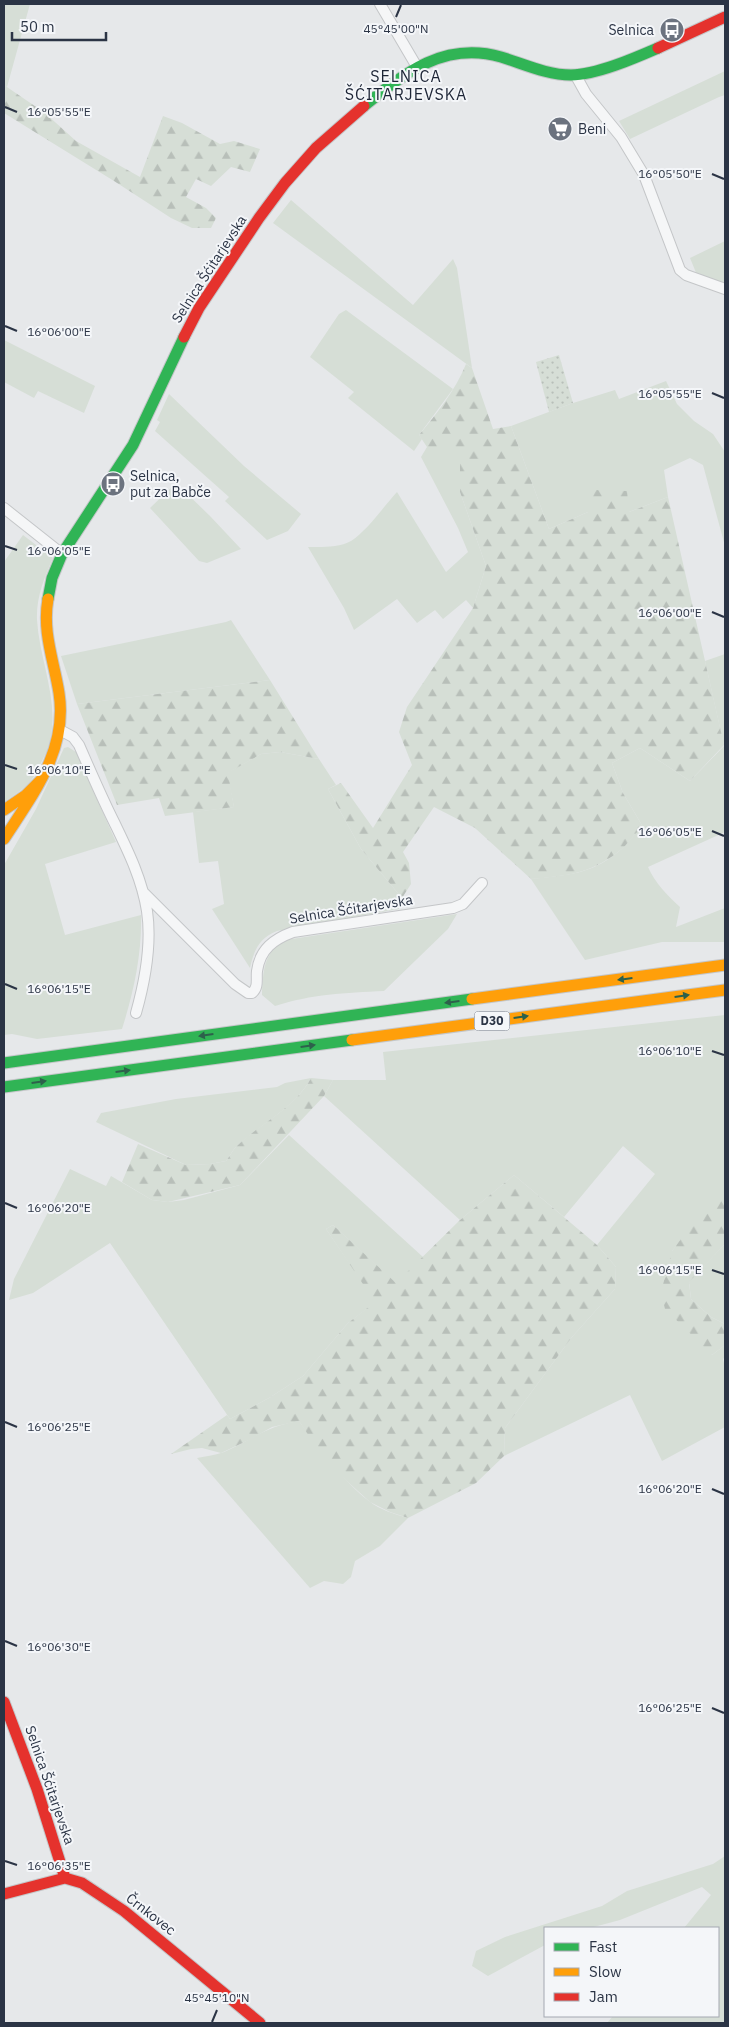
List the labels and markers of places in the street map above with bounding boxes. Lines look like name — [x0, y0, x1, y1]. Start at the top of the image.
bus stop icon: Selnica — [659, 17, 685, 43]
place label: Selnica — [608, 21, 655, 39]
supermarket icon: Beni — [547, 116, 573, 142]
place label: Beni — [578, 120, 606, 138]
place label: Selnica, put za Babče — [130, 467, 211, 501]
bus stop icon: Selnica, put za Babče — [100, 471, 126, 497]

